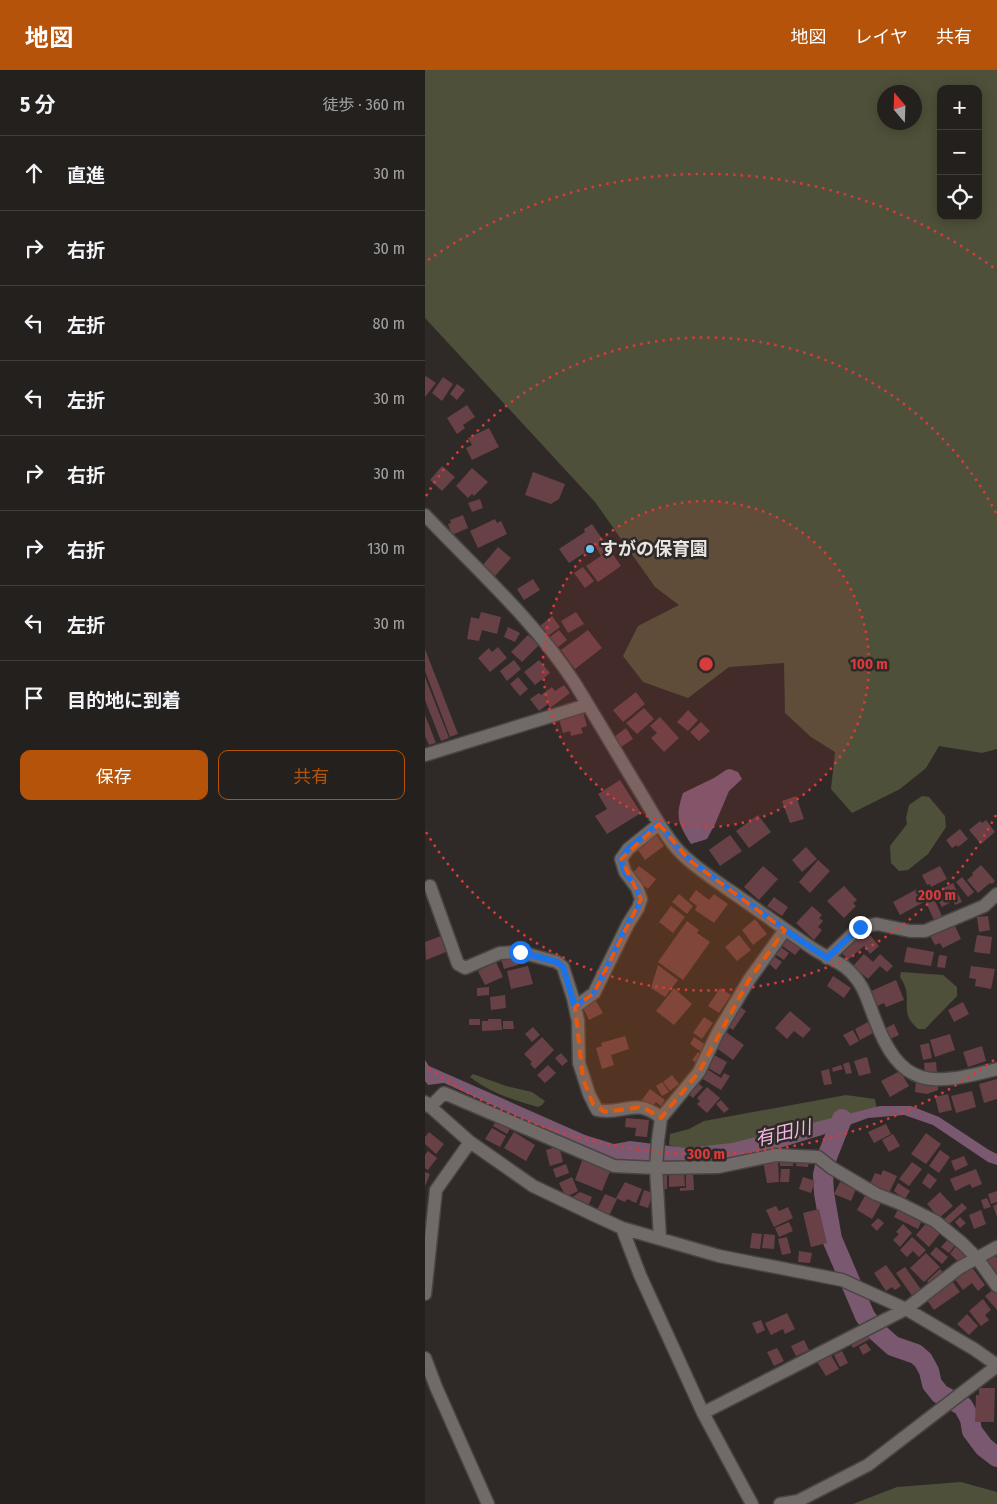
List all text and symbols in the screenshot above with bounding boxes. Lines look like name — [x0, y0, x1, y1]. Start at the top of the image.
text: 地図 — [25, 24, 73, 52]
text: 地図 — [791, 26, 827, 48]
text: レイヤ — [855, 26, 908, 48]
text: 共有 — [936, 26, 972, 48]
north arrow — [877, 85, 922, 130]
map controls — [937, 85, 982, 220]
button: + — [937, 85, 982, 130]
text: 5 分 — [20, 92, 56, 118]
text: 徒歩 · 360 m — [323, 95, 405, 114]
button: − — [937, 130, 982, 175]
icon: ahead — [20, 159, 48, 187]
text: 直進 — [67, 164, 105, 187]
text: 30 m — [373, 164, 405, 183]
button: locate — [937, 175, 982, 220]
icon: right — [20, 234, 48, 262]
text: 右折 — [67, 239, 105, 262]
text: 30 m — [373, 239, 405, 258]
icon: left — [20, 309, 48, 337]
text: 左折 — [67, 314, 105, 337]
text: 80 m — [373, 314, 405, 333]
icon: left — [20, 384, 48, 412]
text: 左折 — [67, 389, 105, 412]
text: 30 m — [373, 389, 405, 408]
icon: right — [20, 459, 48, 487]
text: 右折 — [67, 464, 105, 487]
text: 30 m — [373, 464, 405, 483]
icon: right — [20, 534, 48, 562]
place label: すがの保育園 — [600, 538, 708, 560]
text: 右折 — [67, 539, 105, 562]
text: 130 m — [367, 539, 405, 558]
marker: すがの保育園 — [584, 543, 596, 555]
icon: left — [20, 609, 48, 637]
text: 左折 — [67, 614, 105, 637]
text: 30 m — [373, 614, 405, 633]
centre of rings — [697, 655, 715, 673]
text: 100 m — [850, 655, 888, 673]
icon: arrive — [20, 684, 48, 712]
text: 目的地に到着 — [67, 689, 181, 712]
button: 保存 — [20, 750, 208, 800]
button: 共有 — [218, 750, 405, 800]
text: 200 m — [917, 886, 956, 904]
route end — [849, 916, 872, 939]
route start — [509, 941, 532, 964]
water label: 有田川 — [753, 1115, 815, 1151]
text: 300 m — [686, 1145, 725, 1163]

